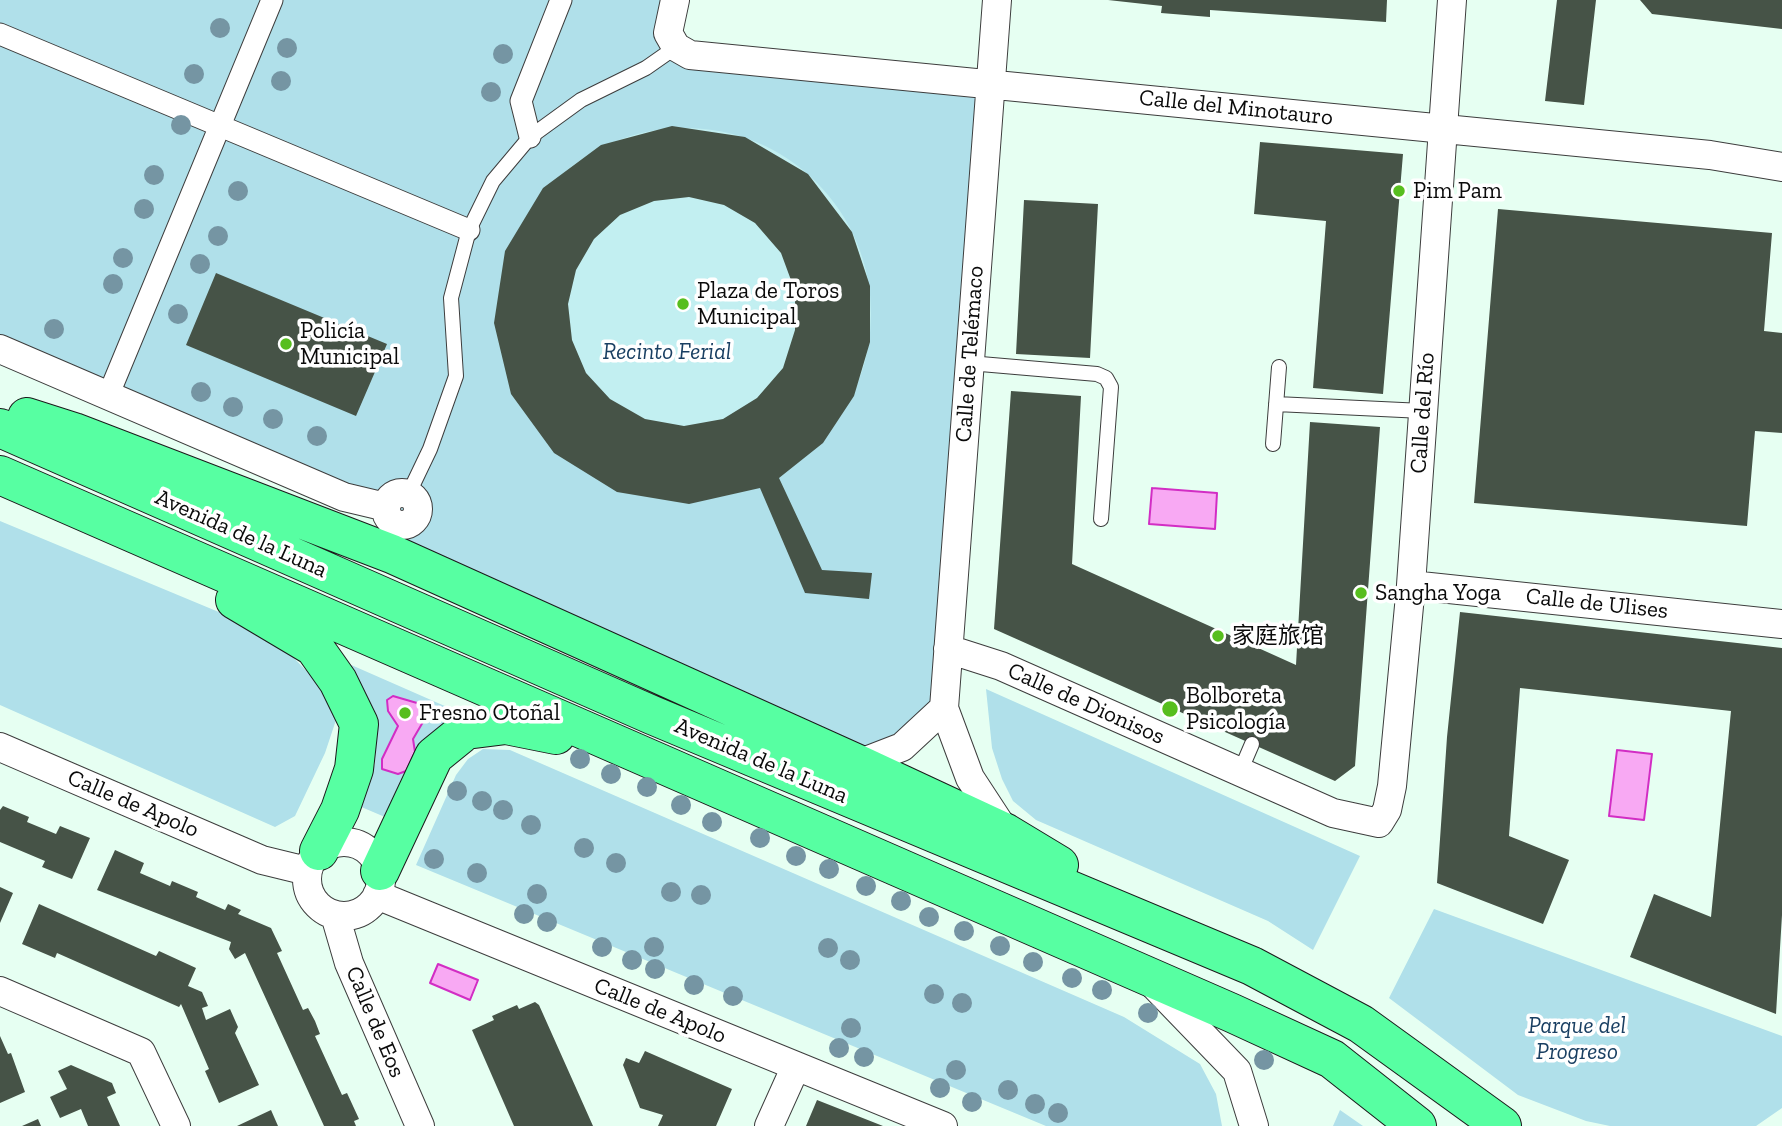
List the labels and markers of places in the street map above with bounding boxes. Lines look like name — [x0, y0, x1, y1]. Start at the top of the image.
place label: Pim Pam — [1413, 177, 1502, 205]
marker: Pim Pam — [1391, 183, 1407, 199]
place label: Plaza de Toros Municipal — [697, 277, 839, 331]
marker: Plaza de Toros Municipal — [675, 296, 691, 312]
place label: Policía Municipal — [300, 317, 399, 371]
marker: Policía Municipal — [278, 336, 294, 352]
place label: Sangha Yoga — [1375, 579, 1501, 607]
marker: Sangha Yoga — [1353, 585, 1369, 601]
place label: 家庭旅馆 — [1232, 622, 1324, 650]
marker: 家庭旅馆 — [1210, 628, 1226, 644]
place label: Bolboreta Psicología — [1186, 682, 1286, 736]
place label: Fresno Otoñal — [419, 699, 560, 727]
marker: Bolboreta Psicología — [1160, 699, 1180, 719]
marker: Fresno Otoñal — [397, 705, 413, 721]

